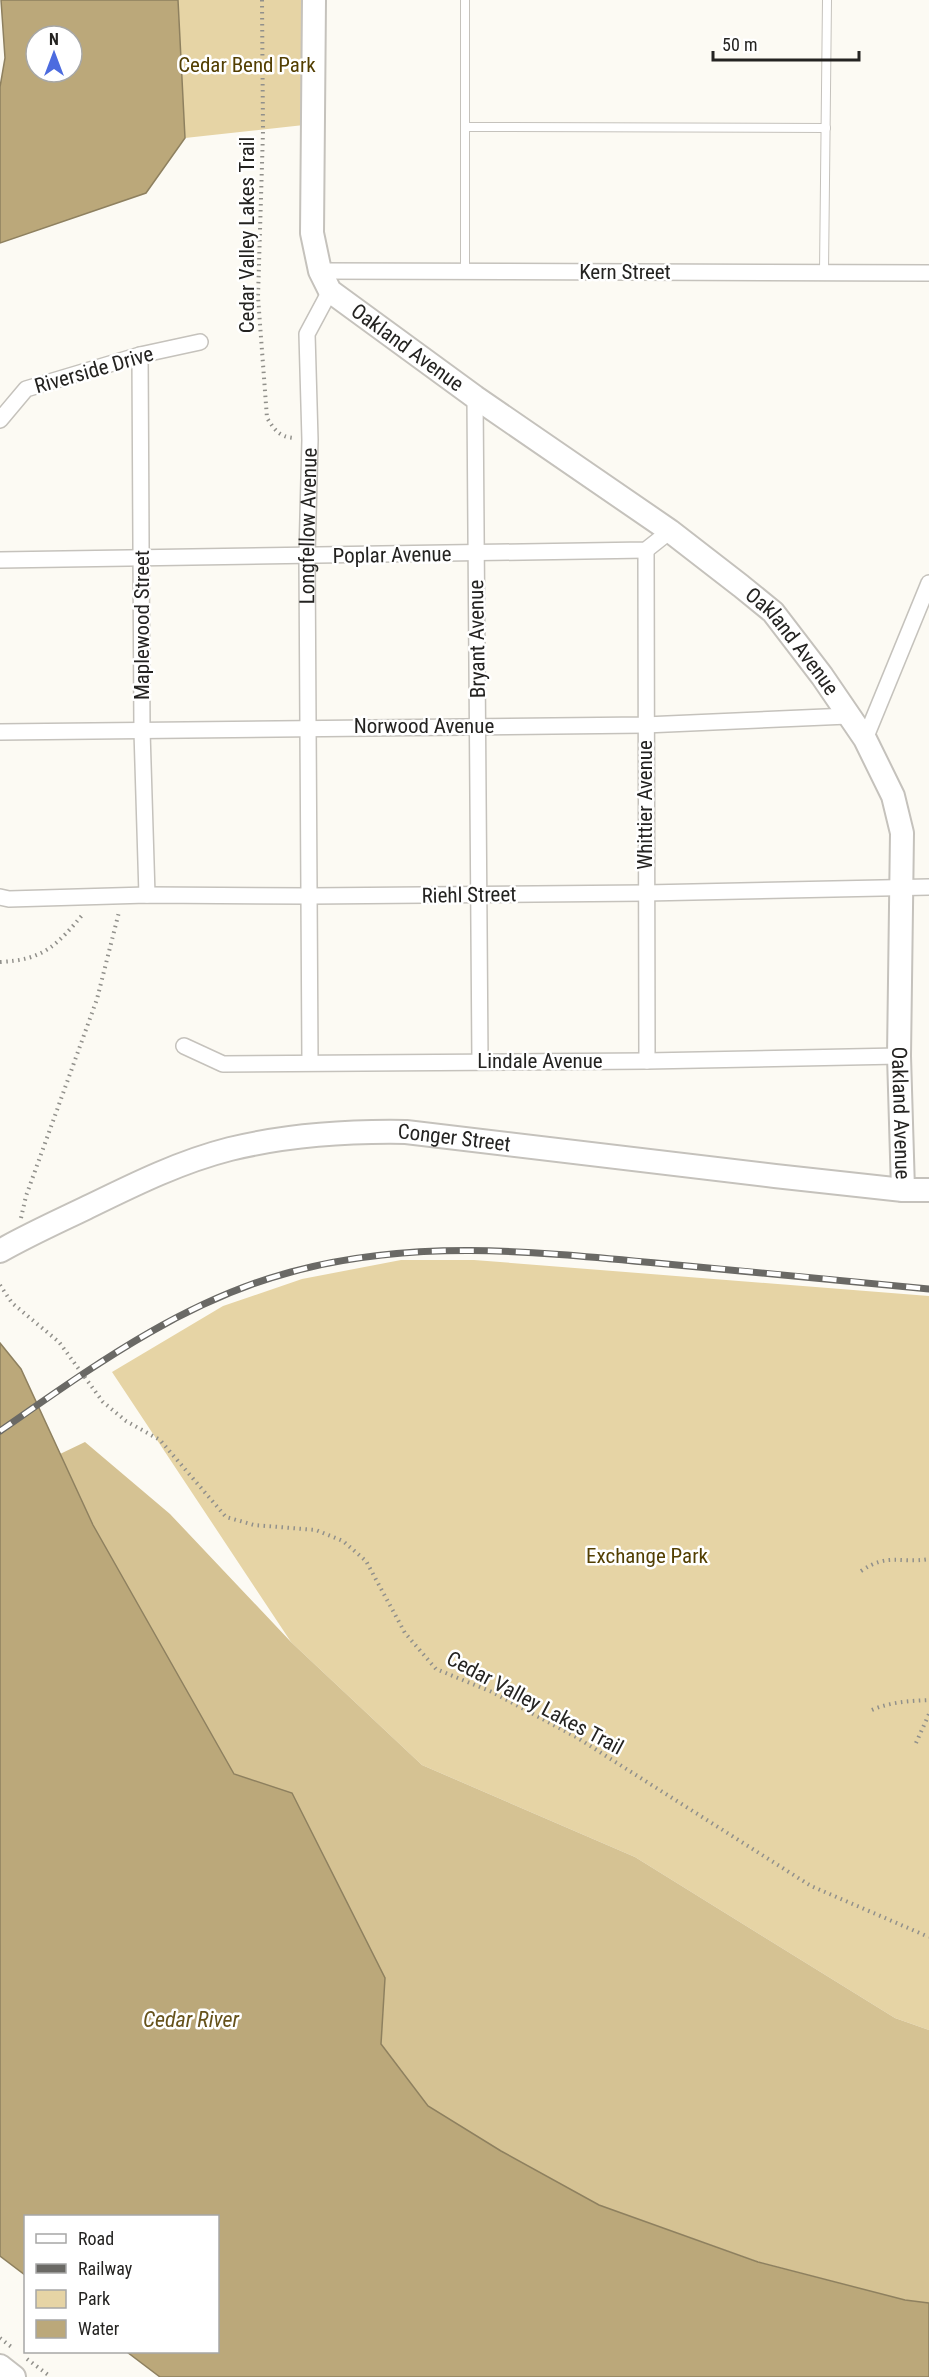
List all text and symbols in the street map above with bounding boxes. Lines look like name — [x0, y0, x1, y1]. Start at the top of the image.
north arrow — [24, 24, 84, 84]
scale bar — [713, 24, 858, 62]
text: N — [49, 30, 59, 49]
text: 50 m — [722, 34, 757, 55]
park label: Cedar Bend Park — [178, 53, 316, 77]
street label: Cedar Valley Lakes Trail — [235, 137, 259, 333]
street label: Kern Street — [579, 260, 671, 284]
street label: Oakland Avenue — [347, 299, 468, 397]
street label: Riverside Drive — [32, 342, 156, 398]
street label: Longfellow Avenue — [295, 447, 322, 604]
street label: Poplar Avenue — [332, 542, 452, 568]
street label: Maplewood Street — [130, 550, 154, 700]
street label: Bryant Avenue — [464, 579, 490, 698]
street label: Oakland Avenue — [741, 583, 844, 700]
street label: Norwood Avenue — [354, 714, 494, 738]
street label: Whittier Avenue — [633, 740, 657, 870]
street label: Riehl Street — [421, 882, 517, 908]
street label: Oakland Avenue — [887, 1046, 915, 1180]
street label: Lindale Avenue — [477, 1049, 603, 1073]
street label: Conger Street — [398, 1120, 512, 1156]
park label: Exchange Park — [586, 1544, 709, 1568]
street label: Cedar Valley Lakes Trail — [443, 1646, 627, 1760]
water label: Cedar River — [143, 2007, 240, 2032]
legend — [24, 2215, 219, 2353]
text: Road — [78, 2228, 114, 2249]
text: Railway — [78, 2258, 133, 2279]
text: Park — [78, 2288, 110, 2309]
text: Water — [78, 2318, 120, 2339]

